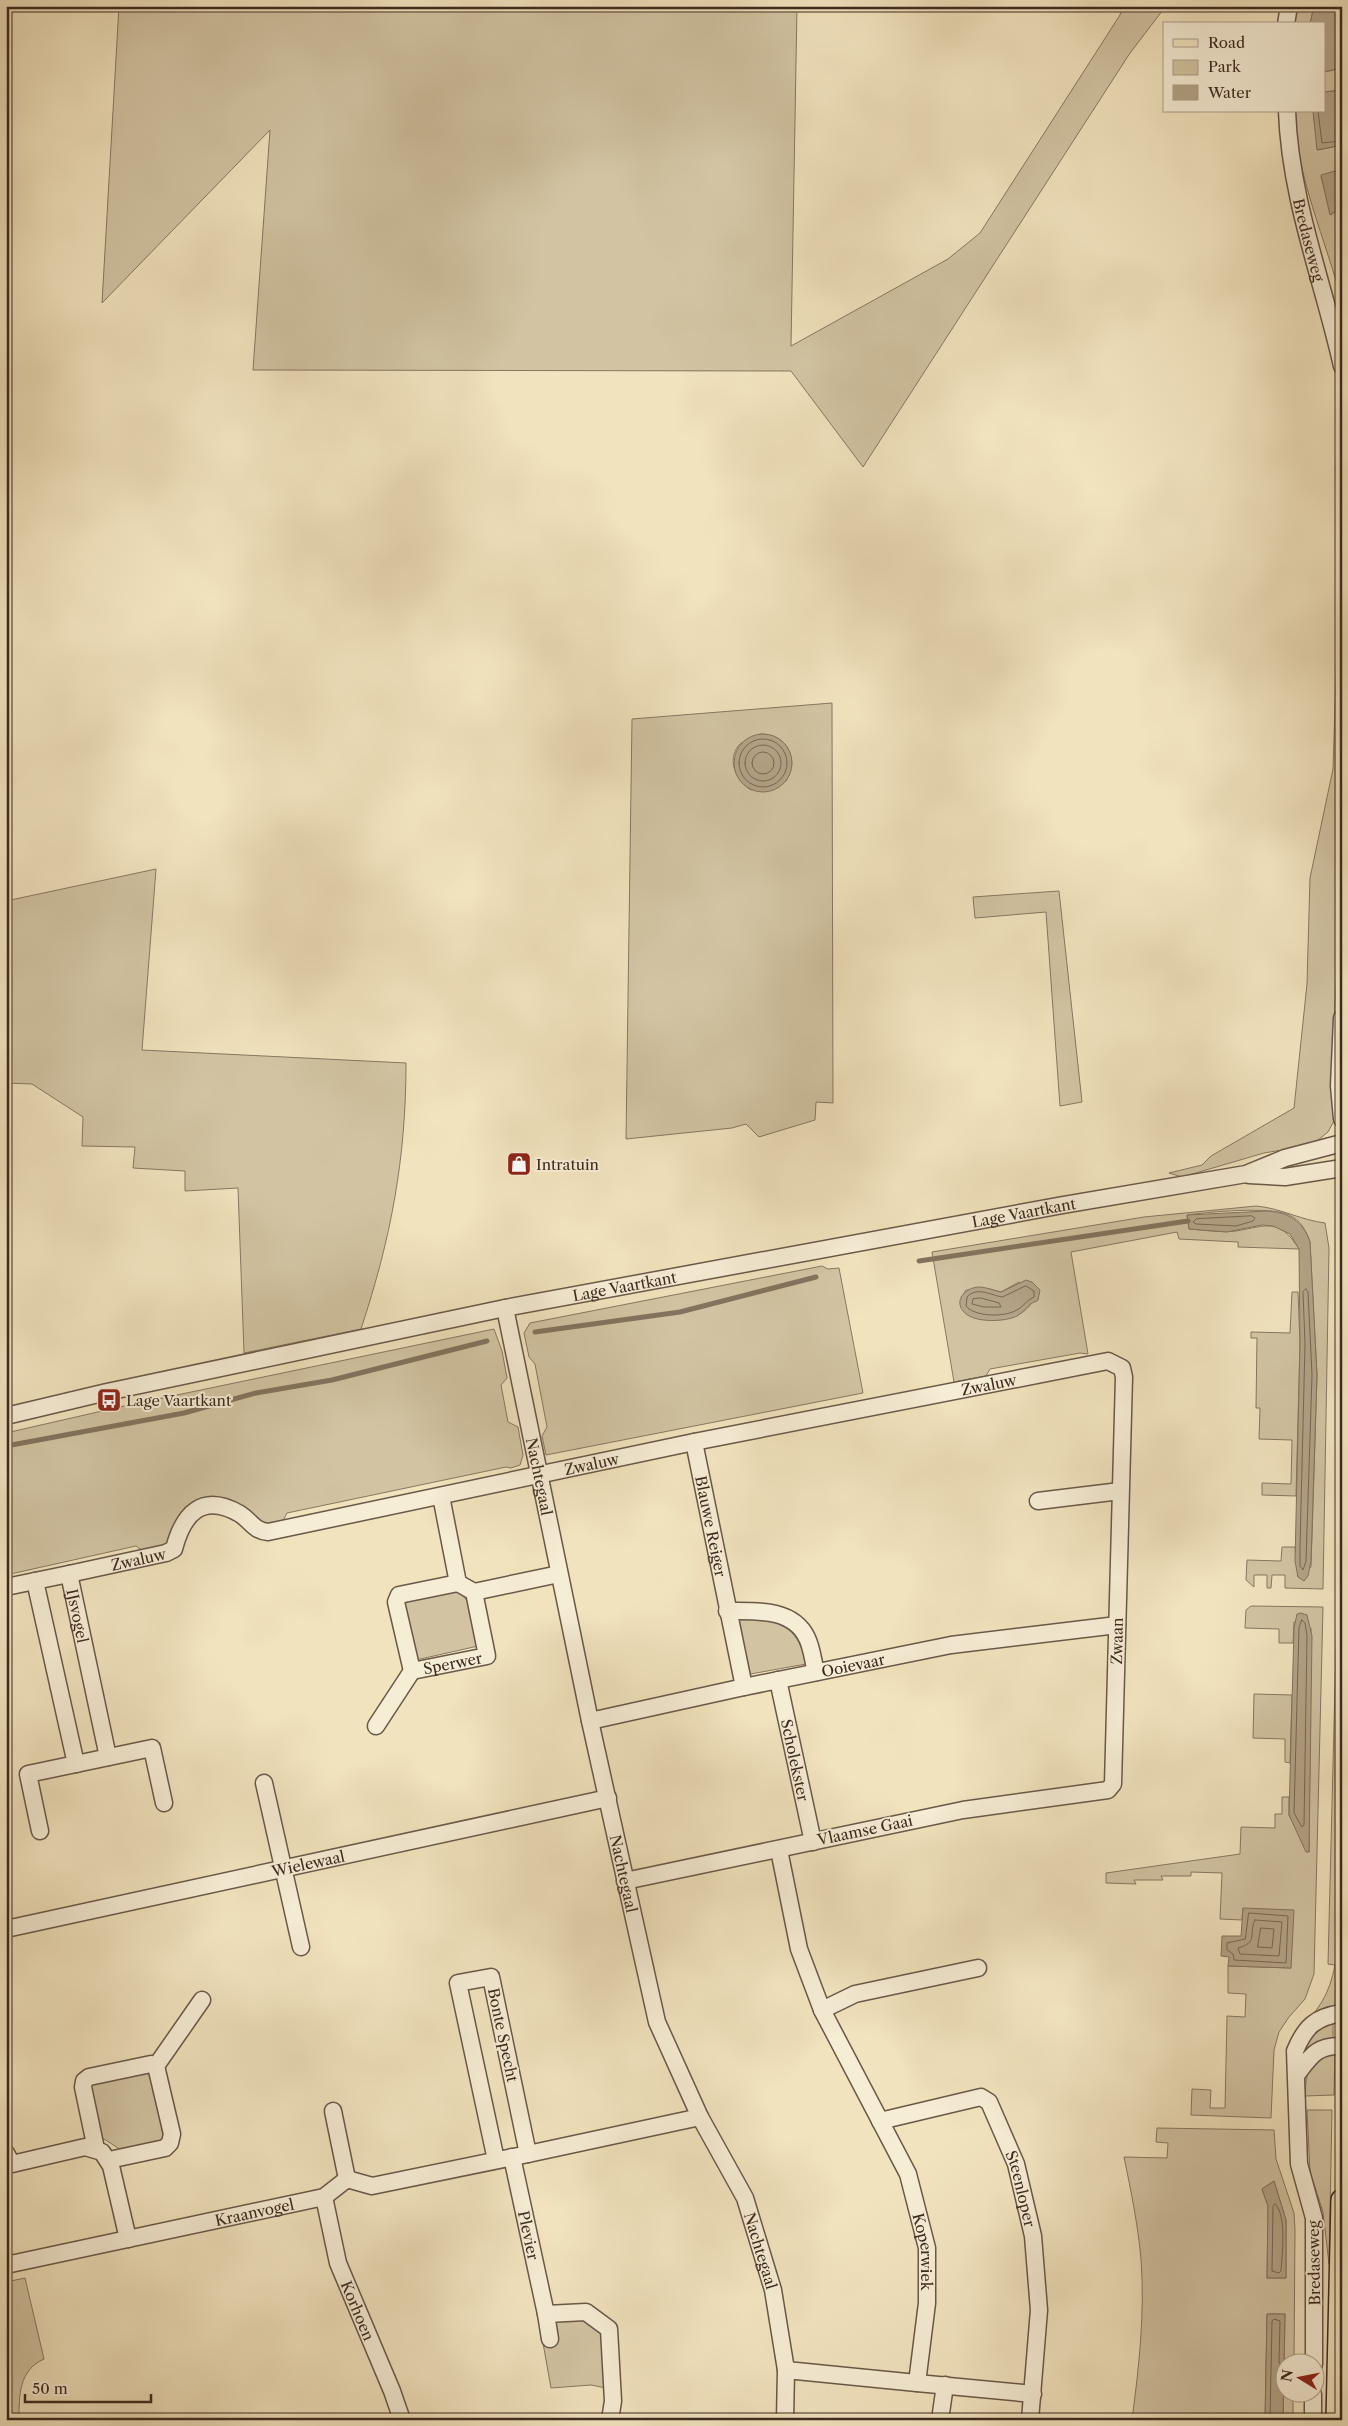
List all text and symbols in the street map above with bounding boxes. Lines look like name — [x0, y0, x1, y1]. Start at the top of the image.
legend — [1163, 22, 1326, 112]
text: Road — [1208, 33, 1245, 52]
text: Park — [1208, 57, 1242, 76]
text: Water — [1207, 83, 1252, 102]
street label: Bredaseweg — [1289, 197, 1329, 284]
shop icon: Intratuin — [506, 1151, 532, 1177]
place label: Intratuin — [536, 1155, 600, 1174]
street label: Lage Vaartkant — [970, 1193, 1078, 1231]
street label: Lage Vaartkant — [571, 1267, 679, 1305]
street label: Zwaluw — [960, 1370, 1018, 1399]
bus stop icon: Lage Vaartkant — [96, 1387, 122, 1413]
place label: Lage Vaartkant — [126, 1391, 232, 1410]
street label: Nachtegaal — [522, 1436, 557, 1518]
street label: Zwaluw — [562, 1448, 621, 1479]
street label: Blauwe Reiger — [692, 1474, 731, 1579]
street label: Zwaluw — [109, 1544, 168, 1574]
street label: IJsvogel — [63, 1587, 93, 1645]
street label: Zwaan — [1107, 1617, 1127, 1665]
street label: Sperwer — [421, 1648, 484, 1678]
street label: Ooievaar — [820, 1649, 887, 1681]
street label: Scholekster — [777, 1717, 814, 1804]
street label: Vlaamse Gaai — [815, 1811, 915, 1850]
street label: Nachtegaal — [606, 1833, 642, 1915]
street label: Wielewaal — [269, 1846, 347, 1881]
street label: Bonte Specht — [484, 1986, 522, 2085]
street label: Steenloper — [1002, 2147, 1040, 2229]
street label: Kraanvogel — [213, 2194, 296, 2230]
street label: Plevier — [514, 2209, 544, 2262]
street label: Nachtegaal — [740, 2210, 782, 2292]
street label: Koperwiek — [909, 2211, 937, 2292]
street label: Bredaseweg — [1304, 2220, 1324, 2306]
street label: Korhoen — [337, 2278, 379, 2344]
north arrow — [1276, 2354, 1326, 2404]
text: N — [1277, 2368, 1297, 2383]
scale bar — [25, 2371, 151, 2403]
text: 50 m — [32, 2379, 68, 2398]

